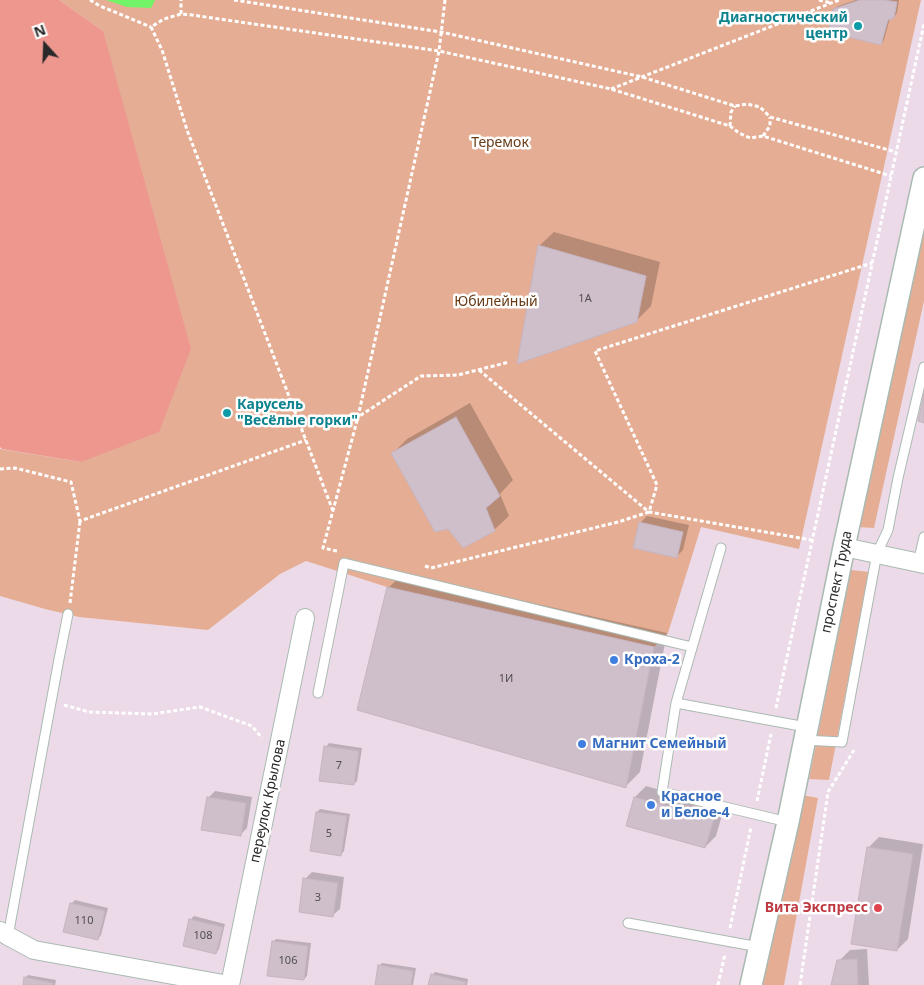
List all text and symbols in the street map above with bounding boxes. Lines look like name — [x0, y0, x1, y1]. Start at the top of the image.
place label: Диагностический центр — [719, 10, 848, 42]
north arrow — [20, 20, 70, 70]
text: N — [31, 20, 48, 41]
marker: Диагностический центр — [852, 20, 864, 32]
park label: Теремок — [471, 135, 529, 151]
house number: 1А — [578, 292, 592, 306]
park label: Юбилейный — [454, 294, 538, 310]
place label: Карусель "Весёлые горки" — [237, 397, 358, 430]
marker: Карусель "Весёлые горки" — [221, 407, 233, 419]
street label: проспект Труда — [818, 529, 856, 635]
place label: Кроха-2 — [624, 652, 680, 668]
marker: Кроха-2 — [608, 654, 620, 666]
house number: 1И — [499, 672, 513, 686]
place label: Магнит Семейный — [592, 736, 727, 752]
street label: переулок Крылова — [247, 738, 289, 864]
marker: Магнит Семейный — [576, 738, 588, 750]
house number: 7 — [336, 759, 342, 773]
place label: Красное и Белое-4 — [661, 789, 729, 822]
marker: Красное и Белое-4 — [645, 799, 657, 811]
house number: 5 — [326, 827, 332, 841]
house number: 3 — [315, 891, 321, 905]
place label: Вита Экспресс — [765, 900, 868, 916]
marker: Вита Экспресс — [872, 902, 884, 914]
house number: 110 — [75, 914, 93, 928]
house number: 108 — [194, 929, 212, 943]
house number: 106 — [279, 954, 297, 968]

